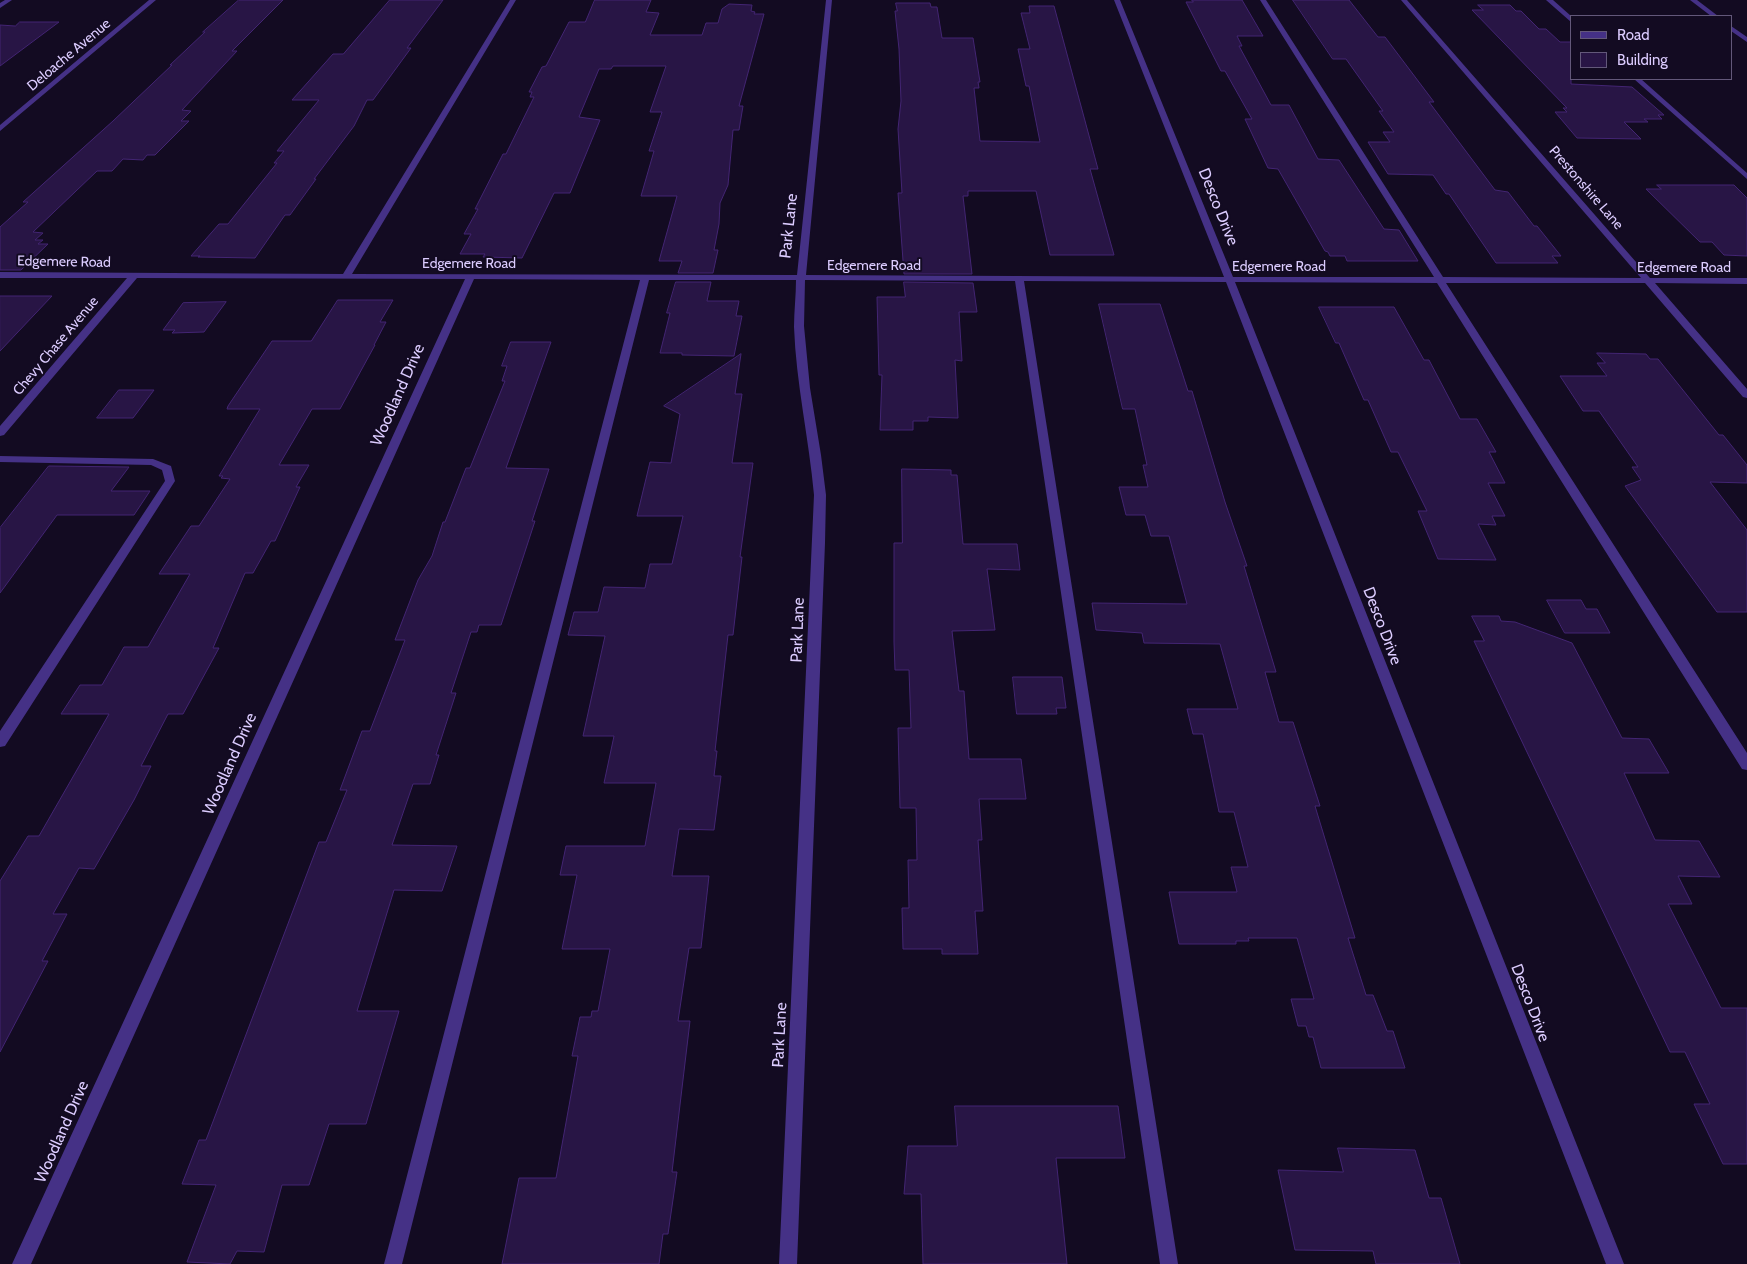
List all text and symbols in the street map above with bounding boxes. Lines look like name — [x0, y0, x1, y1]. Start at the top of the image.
street label: Deloache Avenue — [24, 15, 114, 95]
legend — [1570, 15, 1732, 80]
text: Road — [1617, 26, 1650, 44]
text: Building — [1617, 51, 1668, 69]
street label: Prestonshire Lane — [1545, 143, 1627, 233]
street label: Desco Drive — [1194, 165, 1242, 249]
street label: Park Lane — [776, 193, 802, 259]
street label: Edgemere Road — [17, 253, 111, 271]
street label: Edgemere Road — [422, 256, 516, 272]
street label: Edgemere Road — [827, 258, 921, 274]
street label: Edgemere Road — [1232, 259, 1326, 275]
street label: Edgemere Road — [1637, 260, 1731, 276]
street label: Chevy Chase Avenue — [10, 293, 102, 399]
street label: Woodland Drive — [367, 341, 429, 449]
street label: Desco Drive — [1358, 584, 1406, 668]
street label: Park Lane — [787, 597, 809, 663]
street label: Woodland Drive — [199, 710, 261, 818]
street label: Desco Drive — [1506, 961, 1554, 1045]
street label: Park Lane — [769, 1002, 791, 1068]
street label: Woodland Drive — [31, 1078, 93, 1186]

